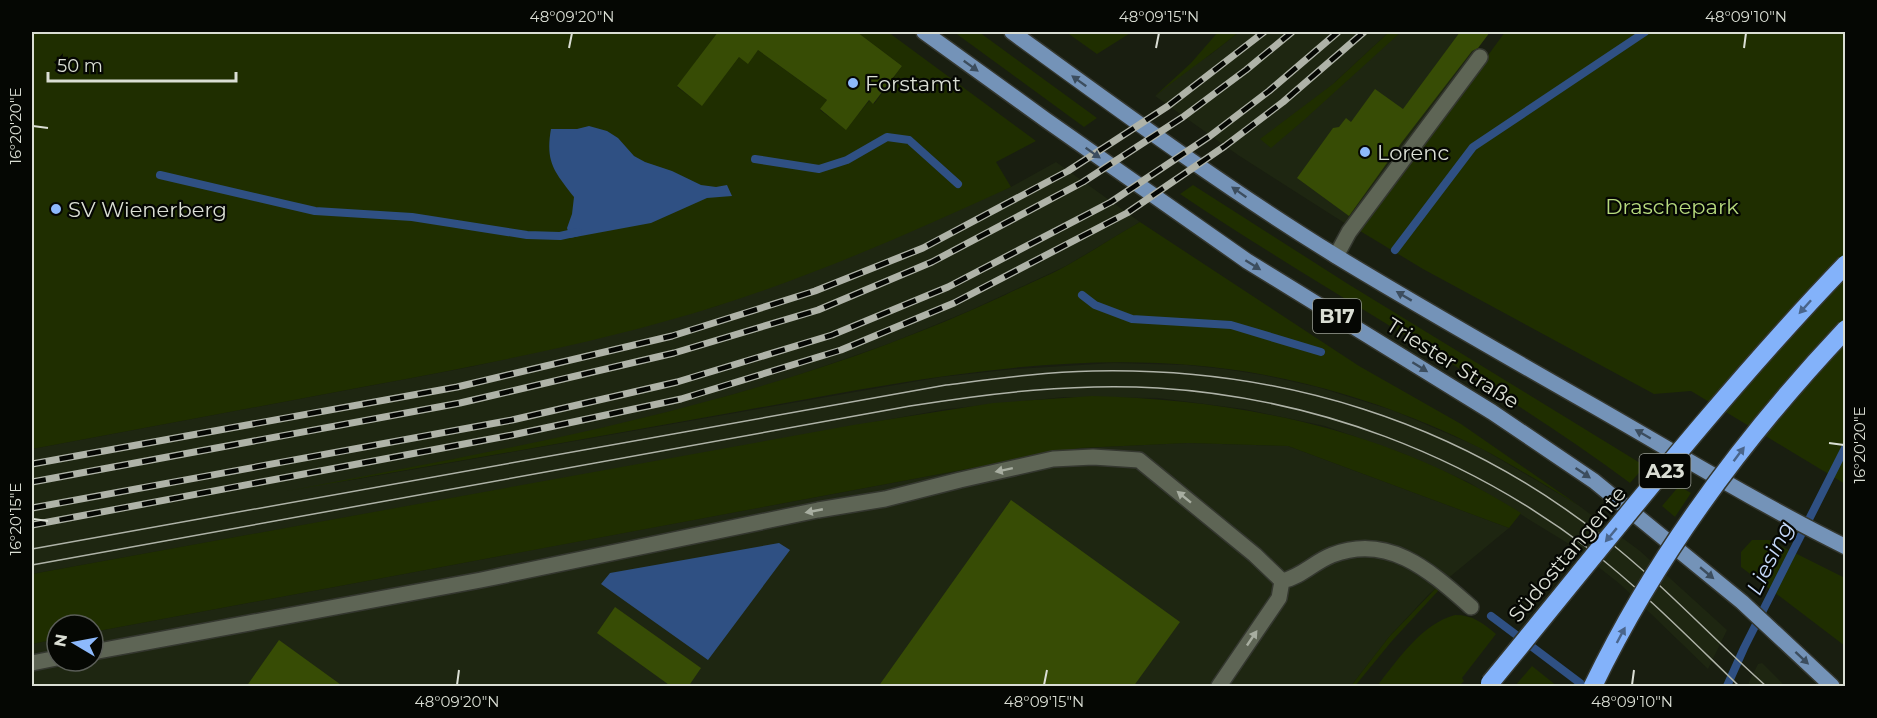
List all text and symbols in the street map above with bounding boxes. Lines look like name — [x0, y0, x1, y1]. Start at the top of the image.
text: 48°09'20"N — [530, 7, 614, 26]
text: 48°09'15"N — [1119, 7, 1199, 26]
text: 48°09'10"N — [1705, 7, 1787, 26]
scale bar — [48, 45, 236, 83]
text: 50 m — [57, 55, 103, 77]
one-way arrow — [963, 60, 979, 72]
place label: Forstamt — [865, 71, 961, 96]
one-way arrow — [1071, 75, 1087, 87]
marker: Forstamt — [846, 76, 860, 90]
text: 16°20'20"E — [6, 87, 25, 165]
place label: Lorenc — [1377, 140, 1449, 165]
marker: Lorenc — [1358, 145, 1372, 159]
one-way arrow — [1085, 147, 1101, 159]
one-way arrow — [1231, 186, 1247, 198]
park label: Draschepark — [1605, 194, 1739, 219]
place label: SV Wienerberg — [68, 197, 227, 222]
marker: SV Wienerberg — [49, 202, 63, 216]
one-way arrow — [1245, 259, 1261, 270]
one-way arrow — [1395, 291, 1412, 301]
road number: B17 — [1313, 299, 1361, 333]
one-way arrow — [1799, 299, 1812, 314]
street label: Triester Straße — [1382, 312, 1524, 414]
one-way arrow — [1411, 361, 1428, 372]
text: 16°20'20"E — [1850, 406, 1869, 484]
one-way arrow — [1634, 429, 1651, 439]
one-way arrow — [1732, 446, 1745, 462]
road number: A23 — [1640, 454, 1690, 488]
one-way arrow — [994, 466, 1013, 475]
one-way arrow — [1575, 467, 1591, 478]
street label: Südosttangente — [1503, 481, 1631, 627]
text: 16°20'15"E — [6, 483, 25, 555]
one-way arrow — [1177, 492, 1192, 504]
one-way arrow — [804, 507, 823, 516]
water label: Liesing — [1741, 517, 1799, 599]
one-way arrow — [1606, 528, 1618, 543]
one-way arrow — [1699, 567, 1715, 580]
north arrow — [45, 613, 105, 673]
one-way arrow — [1616, 626, 1625, 643]
one-way arrow — [1246, 630, 1257, 646]
text: N — [50, 632, 71, 649]
one-way arrow — [1794, 651, 1809, 664]
text: 48°09'20"N — [415, 692, 499, 711]
text: 48°09'15"N — [1004, 692, 1084, 711]
text: 48°09'10"N — [1591, 692, 1673, 711]

